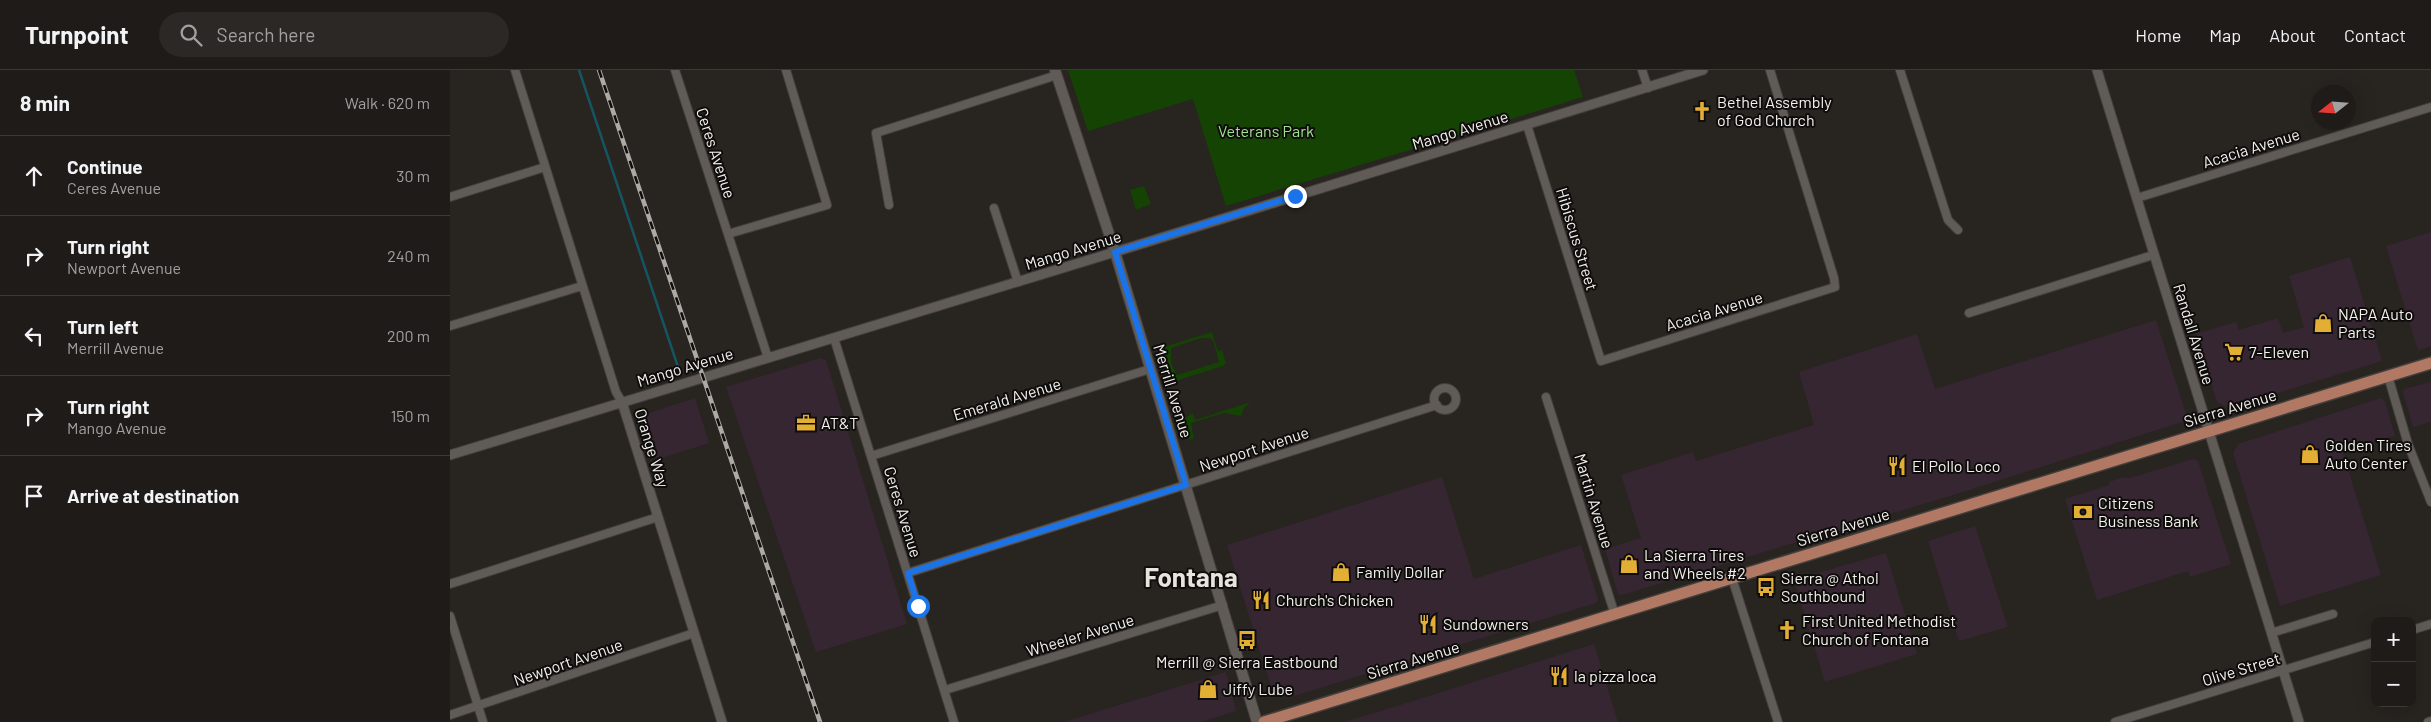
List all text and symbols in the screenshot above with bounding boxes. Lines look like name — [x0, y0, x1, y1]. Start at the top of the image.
search box — [159, 12, 509, 57]
text: Turnpoint — [25, 20, 129, 49]
icon: search — [177, 21, 205, 49]
text: Search here — [217, 23, 315, 46]
text: Home — [2135, 24, 2181, 46]
text: Map — [2209, 24, 2241, 46]
text: About — [2269, 24, 2316, 46]
text: Contact — [2344, 24, 2406, 46]
north arrow — [2311, 85, 2356, 130]
text: 8 min — [20, 90, 70, 115]
place label: Bethel Assembly of God Church — [1717, 92, 1832, 129]
text: Walk · 620 m — [345, 93, 430, 112]
church icon: Bethel Assembly of God Church — [1691, 100, 1713, 122]
street label: Ceres Avenue — [693, 105, 740, 201]
street label: Mango Avenue — [1409, 106, 1510, 153]
park label: Veterans Park — [1218, 121, 1314, 140]
street label: Acacia Avenue — [2200, 124, 2302, 171]
text: Continue — [67, 155, 143, 178]
icon: ahead — [20, 162, 48, 190]
text: 30 m — [396, 166, 430, 185]
text: Ceres Avenue — [67, 178, 161, 197]
route end — [1284, 185, 1307, 208]
street label: Hibiscus Street — [1553, 185, 1602, 293]
street label: Mango Avenue — [1022, 226, 1123, 273]
text: Turn right — [67, 235, 149, 258]
icon: right — [20, 242, 48, 270]
text: 240 m — [387, 246, 430, 265]
text: Newport Avenue — [67, 258, 181, 277]
street label: Randall Avenue — [2170, 281, 2219, 387]
street label: Acacia Avenue — [1663, 287, 1765, 334]
place label: NAPA Auto Parts — [2338, 304, 2413, 341]
shop icon: NAPA Auto Parts — [2312, 312, 2334, 334]
text: Turn left — [67, 315, 138, 338]
icon: left — [20, 322, 48, 350]
text: 200 m — [387, 326, 430, 345]
text: Merrill Avenue — [67, 338, 164, 357]
supermarket icon: 7-Eleven — [2223, 341, 2245, 363]
street label: Merrill Avenue — [1150, 342, 1197, 440]
place label: 7-Eleven — [2249, 342, 2309, 361]
street label: Mango Avenue — [634, 343, 735, 390]
street label: Emerald Avenue — [951, 373, 1063, 424]
street label: Sierra Avenue — [2181, 384, 2278, 431]
text: Turn right — [67, 395, 149, 418]
icon: right — [20, 402, 48, 430]
text: 150 m — [391, 406, 430, 425]
street label: Orange Way — [631, 406, 674, 490]
office icon: AT&T — [795, 412, 817, 434]
place label: AT&T — [821, 413, 858, 432]
text: Mango Avenue — [67, 418, 167, 437]
street label: Newport Avenue — [1197, 422, 1311, 475]
place label: Golden Tires Auto Center — [2325, 435, 2411, 472]
shop icon: Golden Tires Auto Center — [2299, 443, 2321, 465]
street label: Martin Avenue — [1571, 451, 1618, 551]
restaurant icon: El Pollo Loco — [1886, 455, 1908, 477]
place label: El Pollo Loco — [1912, 456, 2001, 475]
street label: Ceres Avenue — [881, 464, 926, 560]
icon: arrive — [20, 482, 48, 510]
text: Arrive at destination — [67, 484, 239, 507]
place label: Citizens Business Bank — [2098, 493, 2198, 530]
bank icon: Citizens Business Bank — [2072, 501, 2094, 523]
street label: Sierra Avenue — [1794, 503, 1891, 550]
place label: La Sierra Tires and Wheels #2 — [1644, 545, 1746, 582]
shop icon: La Sierra Tires and Wheels #2 — [1618, 553, 1640, 575]
district label: Fontana — [1144, 561, 1238, 592]
shop icon: Family Dollar — [1330, 561, 1352, 583]
place label: Family Dollar — [1356, 562, 1444, 581]
place label: Sierra @ Athol Southbound — [1781, 568, 1879, 605]
bus stop icon: Sierra @ Athol Southbound — [1755, 576, 1777, 598]
restaurant icon: Church's Chicken — [1250, 589, 1272, 611]
place label: Church's Chicken — [1276, 590, 1393, 609]
route start — [907, 595, 930, 618]
street label: Wheeler Avenue — [1024, 609, 1136, 660]
place label: First United Methodist Church of Fontana — [1802, 611, 1956, 648]
restaurant icon: Sundowners — [1417, 613, 1439, 635]
place label: Sundowners — [1443, 614, 1529, 633]
map controls — [2371, 617, 2416, 707]
button: + — [2371, 617, 2416, 662]
church icon: First United Methodist Church of Fontana — [1776, 619, 1798, 641]
bus stop icon: Merrill @ Sierra Eastbound — [1236, 629, 1258, 651]
street label: Newport Avenue — [511, 634, 625, 689]
street label: Sierra Avenue — [1364, 636, 1461, 683]
street label: Olive Street — [2200, 648, 2282, 689]
place label: Merrill @ Sierra Eastbound — [1156, 652, 1338, 671]
button: − — [2371, 662, 2416, 707]
restaurant icon: la pizza loca — [1548, 665, 1570, 687]
place label: la pizza loca — [1574, 666, 1656, 685]
shop icon: Jiffy Lube — [1197, 678, 1219, 700]
place label: Jiffy Lube — [1223, 679, 1293, 698]

